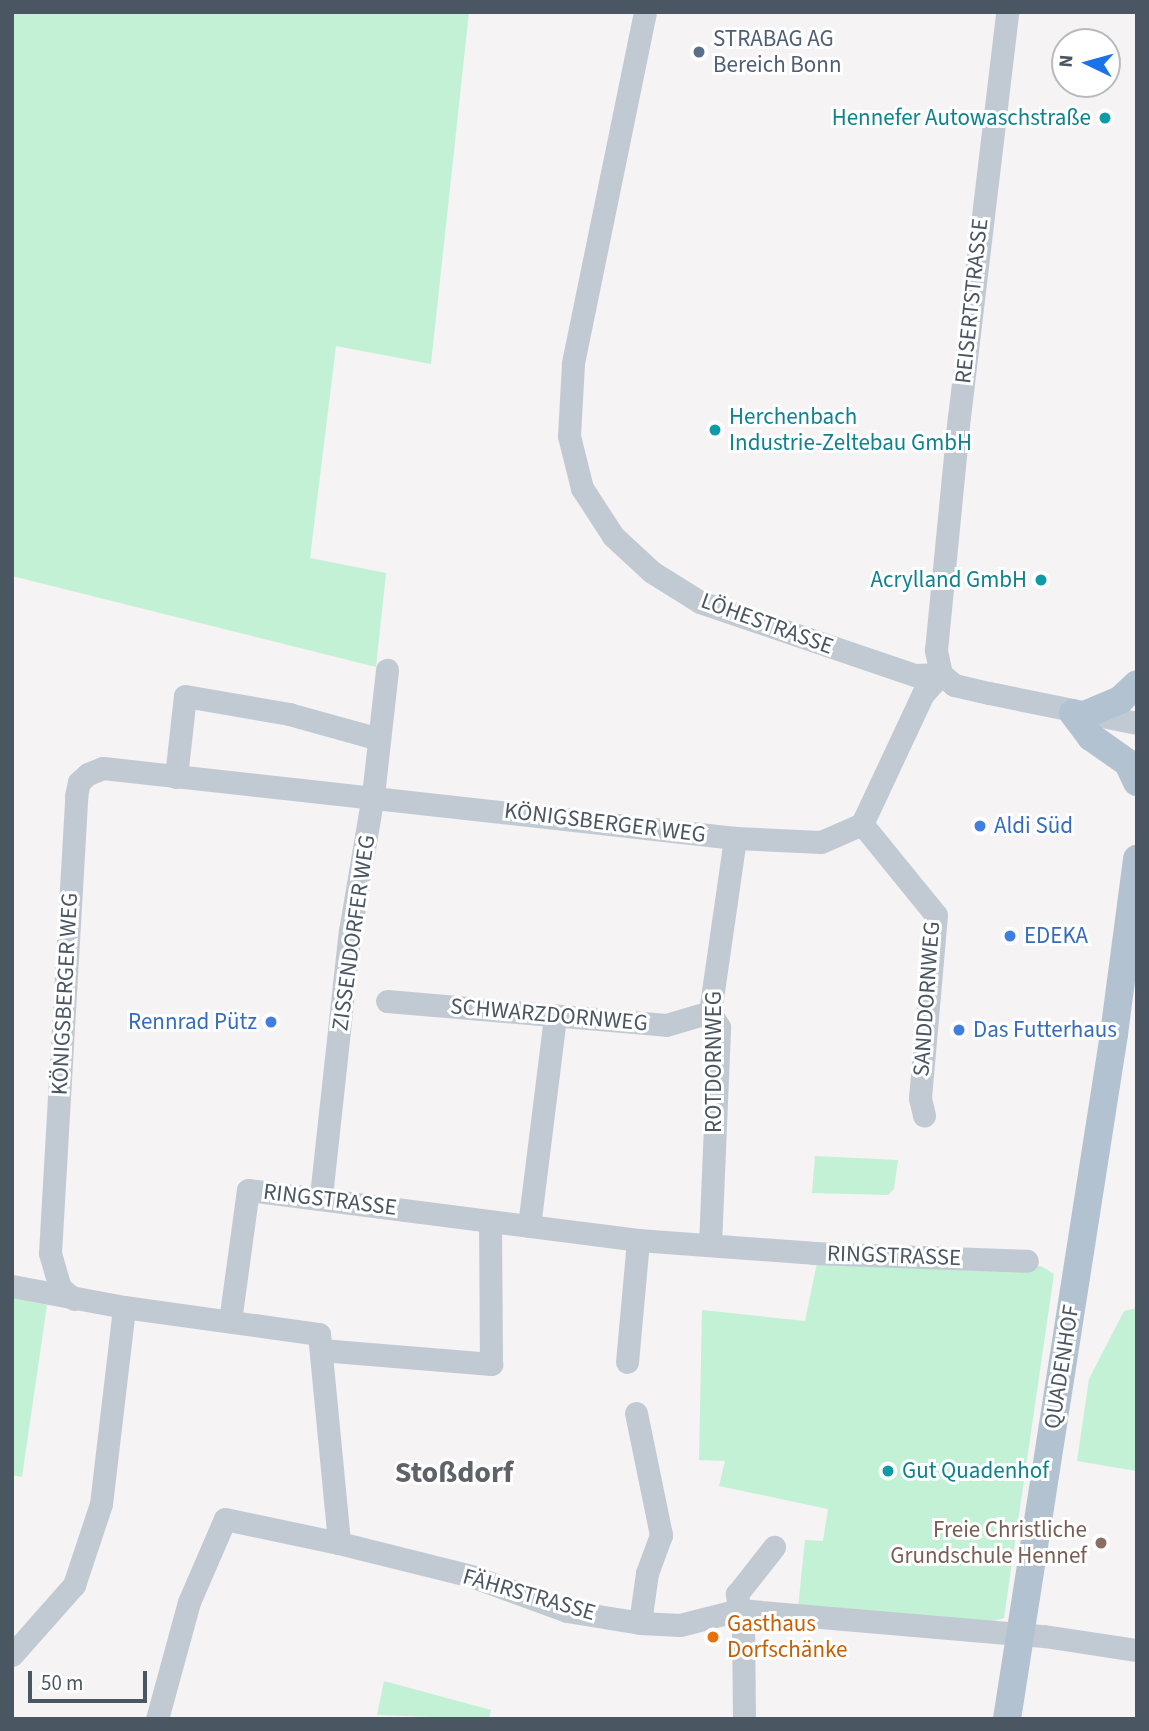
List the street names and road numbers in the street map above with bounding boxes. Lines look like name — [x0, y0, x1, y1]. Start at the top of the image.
street label: REISERTSTRASSE — [950, 217, 994, 385]
street label: LÖHESTRASSE — [697, 587, 837, 661]
street label: KÖNIGSBERGER WEG — [503, 797, 707, 849]
street label: ZISSENDORFER WEG — [327, 833, 381, 1033]
street label: KÖNIGSBERGER WEG — [46, 892, 84, 1096]
street label: SANDDORNWEG — [908, 920, 946, 1078]
street label: ROTDORNWEG — [700, 991, 728, 1133]
street label: SCHWARZDORNWEG — [449, 993, 649, 1037]
street label: RINGSTRASSE — [262, 1178, 398, 1222]
street label: RINGSTRASSE — [826, 1240, 962, 1272]
street label: QUADENHOF — [1039, 1303, 1085, 1431]
street label: FÄHRSTRASSE — [459, 1563, 599, 1627]

